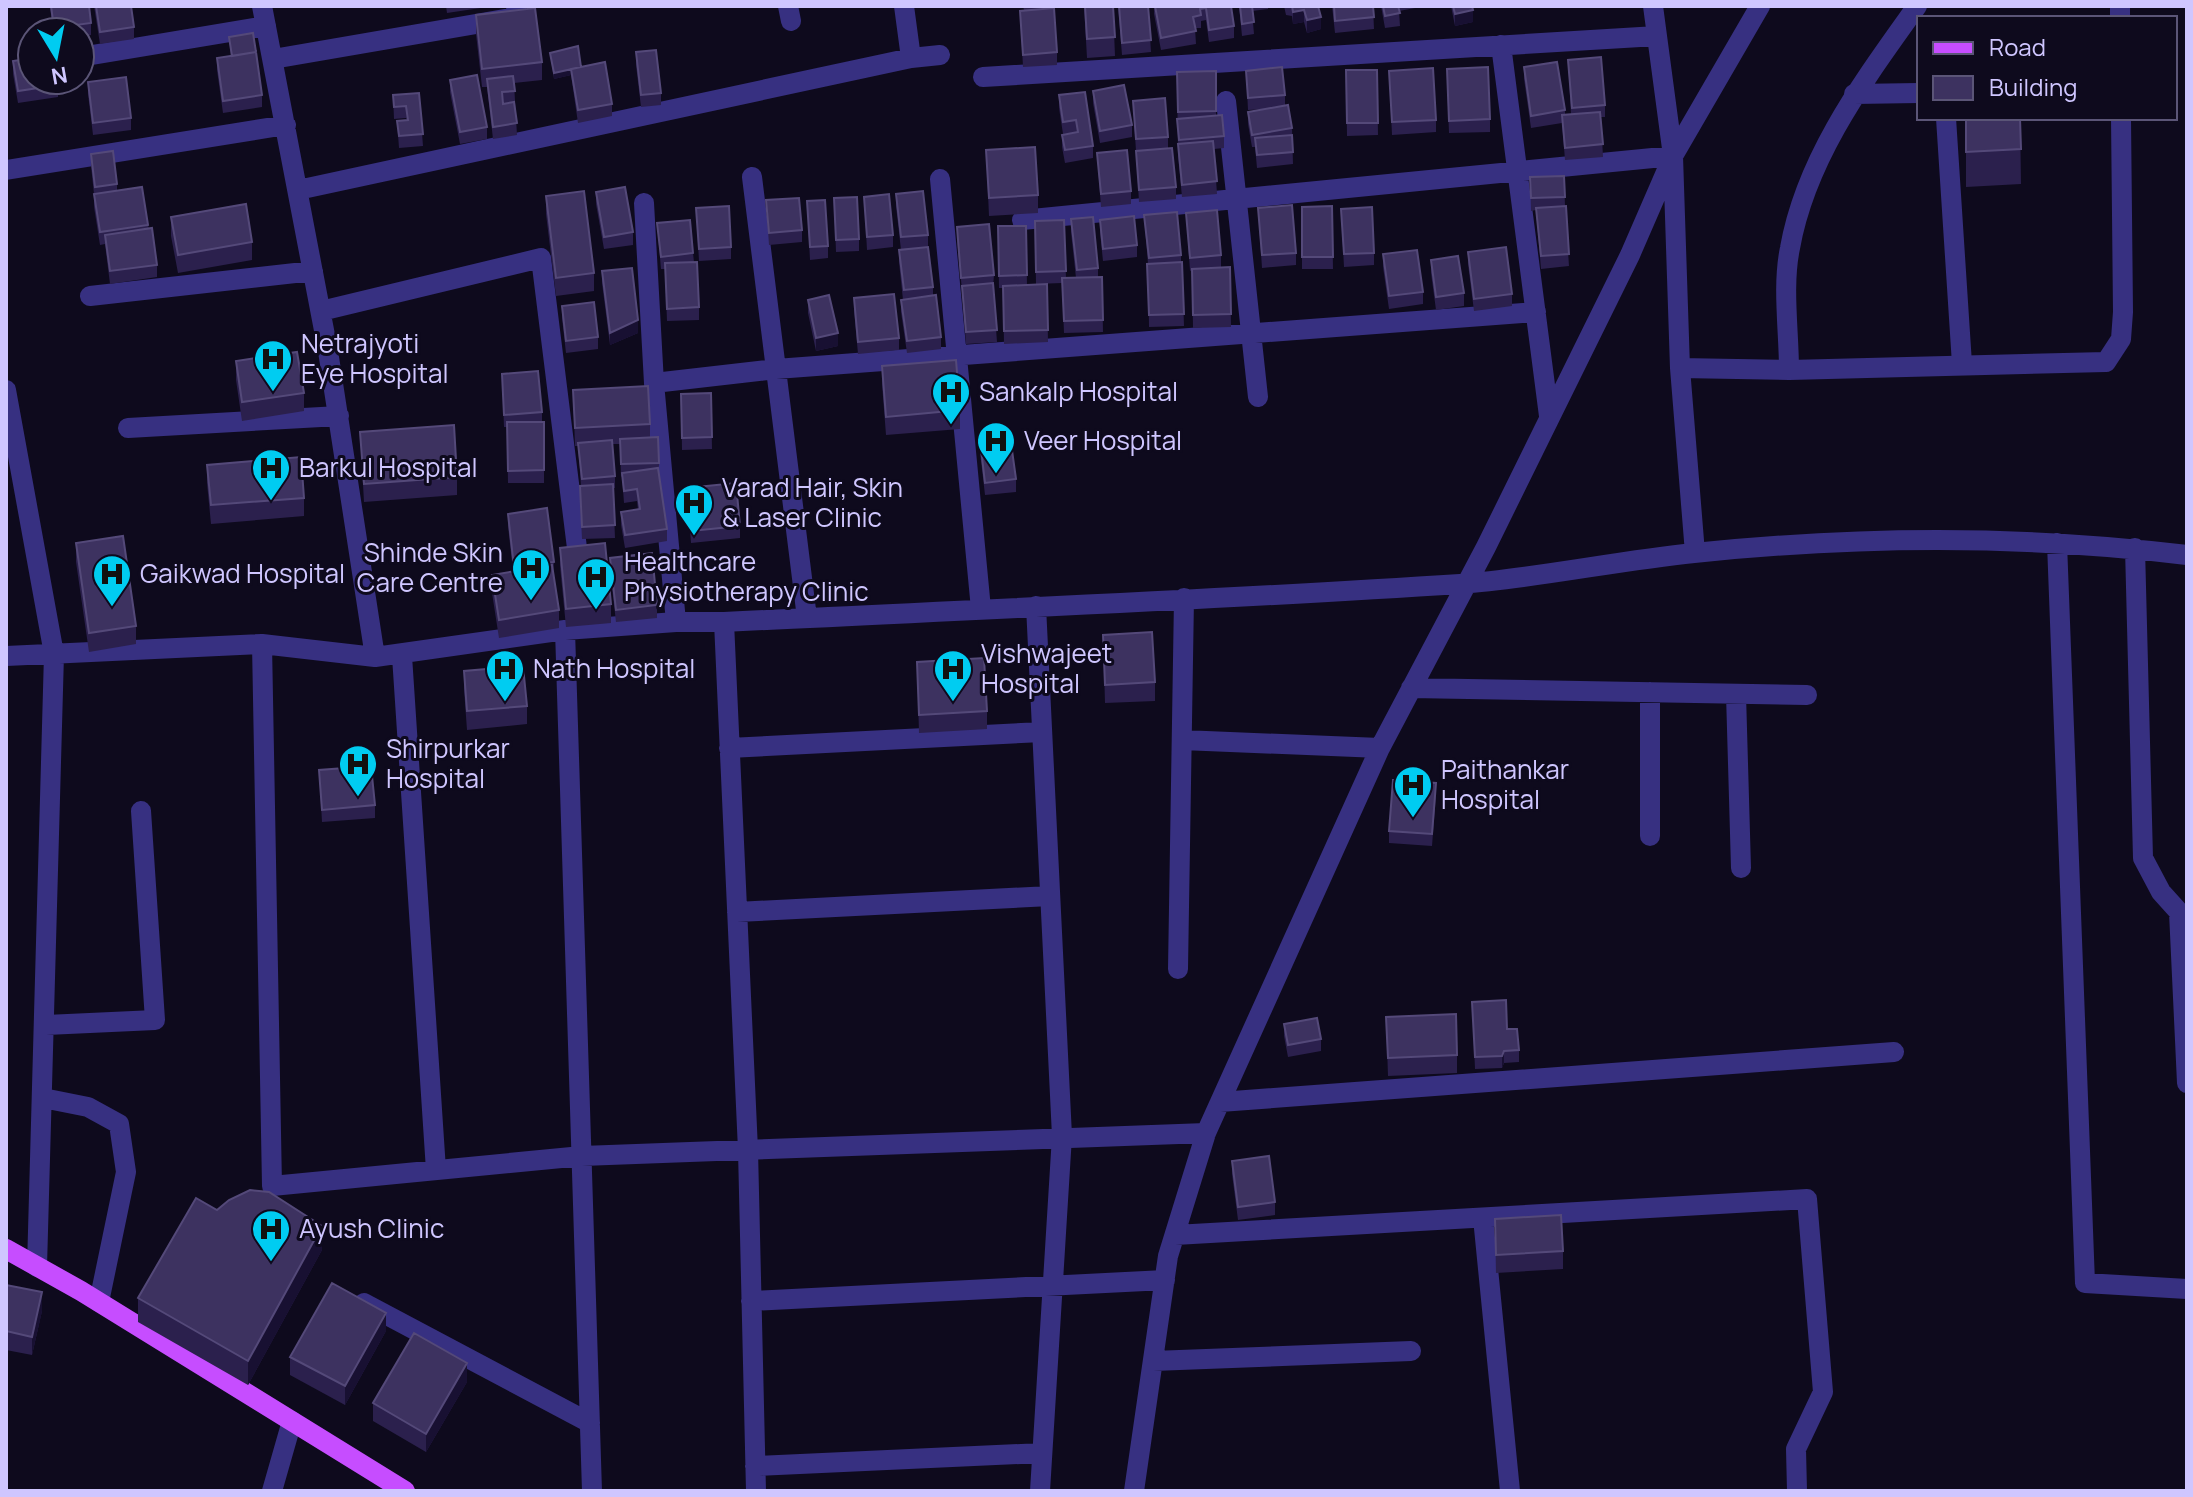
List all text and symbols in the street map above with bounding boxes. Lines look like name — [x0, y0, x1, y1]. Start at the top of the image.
north arrow — [16, 16, 96, 96]
legend — [1917, 16, 2177, 120]
text: Road — [1989, 30, 2046, 63]
text: N — [49, 60, 70, 92]
text: Building — [1989, 70, 2077, 103]
place label: Netrajyoti Eye Hospital — [301, 325, 449, 391]
hospital icon: Netrajyoti Eye Hospital — [252, 338, 294, 393]
hospital icon: Sankalp Hospital — [930, 371, 972, 426]
place label: Sankalp Hospital — [979, 373, 1178, 409]
hospital icon: Veer Hospital — [975, 420, 1017, 475]
place label: Veer Hospital — [1024, 422, 1182, 458]
hospital icon: Barkul Hospital — [250, 447, 292, 502]
place label: Barkul Hospital — [299, 449, 477, 485]
place label: Varad Hair, Skin & Laser Clinic — [722, 469, 903, 535]
hospital icon: Varad Hair, Skin & Laser Clinic — [673, 482, 715, 537]
place label: Shinde Skin Care Centre — [357, 534, 503, 600]
place label: Healthcare Physiotherapy Clinic — [624, 543, 869, 609]
hospital icon: Shinde Skin Care Centre — [510, 547, 552, 602]
hospital icon: Gaikwad Hospital — [91, 553, 133, 608]
place label: Gaikwad Hospital — [140, 555, 345, 591]
hospital icon: Healthcare Physiotherapy Clinic — [575, 556, 617, 611]
place label: Vishwajeet Hospital — [981, 635, 1112, 701]
hospital icon: Nath Hospital — [484, 648, 526, 703]
hospital icon: Vishwajeet Hospital — [932, 648, 974, 703]
place label: Nath Hospital — [533, 650, 695, 686]
place label: Shirpurkar Hospital — [386, 730, 510, 796]
hospital icon: Shirpurkar Hospital — [337, 743, 379, 798]
place label: Paithankar Hospital — [1441, 751, 1569, 817]
hospital icon: Paithankar Hospital — [1392, 764, 1434, 819]
hospital icon: Ayush Clinic — [250, 1208, 292, 1263]
place label: Ayush Clinic — [299, 1210, 444, 1246]

